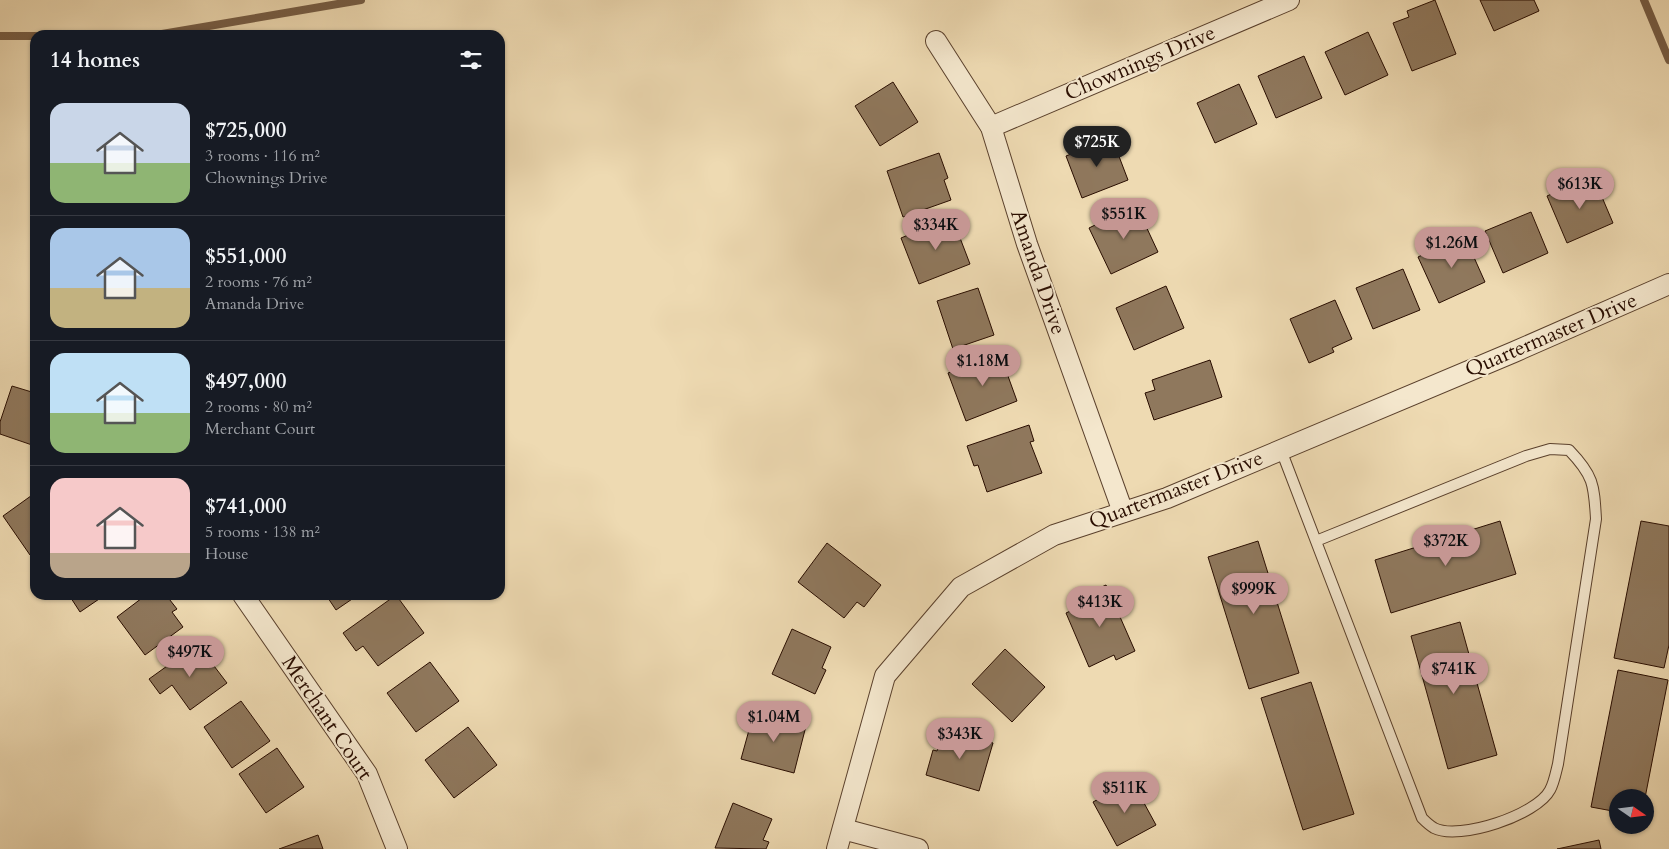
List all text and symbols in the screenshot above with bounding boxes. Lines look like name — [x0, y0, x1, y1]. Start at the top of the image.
street label: Chownings Drive — [1060, 18, 1220, 108]
text: 14 homes — [50, 46, 140, 75]
icon: filters — [457, 46, 485, 74]
text: $725,000 — [205, 116, 286, 145]
icon: home — [90, 123, 150, 183]
pin: $725K — [1062, 126, 1132, 168]
text: $725K — [1074, 131, 1120, 153]
text: 3 rooms · 116 m² — [205, 145, 320, 167]
text: Chownings Drive — [205, 167, 328, 189]
pin: $613K — [1545, 168, 1615, 210]
text: $613K — [1557, 173, 1603, 195]
pin: $551K — [1089, 198, 1159, 240]
text: $551K — [1101, 203, 1147, 225]
street label: Amanda Drive — [1003, 206, 1073, 338]
pin: $334K — [901, 208, 971, 251]
text: $334K — [913, 214, 959, 236]
pin: $1.26M — [1411, 226, 1493, 269]
text: $1.26M — [1426, 232, 1478, 254]
text: $551,000 — [205, 242, 286, 271]
icon: home — [90, 248, 150, 308]
text: 2 rooms · 76 m² — [205, 271, 312, 293]
street label: Quartermaster Drive — [1460, 286, 1642, 384]
text: Amanda Drive — [205, 293, 304, 315]
pin: $1.18M — [942, 344, 1024, 387]
text: $1.18M — [957, 350, 1009, 372]
text: $497,000 — [205, 367, 286, 396]
icon: home — [90, 373, 150, 433]
text: 2 rooms · 80 m² — [205, 396, 312, 418]
text: Merchant Court — [205, 418, 315, 440]
street label: Quartermaster Drive — [1085, 443, 1267, 537]
text: $741,000 — [205, 492, 286, 521]
icon: home — [90, 498, 150, 558]
text: 5 rooms · 138 m² — [205, 521, 320, 543]
pin: $372K — [1411, 524, 1481, 567]
text: $372K — [1423, 530, 1469, 552]
text: House — [205, 543, 248, 565]
pin: $999K — [1219, 572, 1289, 615]
text: $999K — [1231, 578, 1277, 600]
pin: $413K — [1065, 586, 1135, 628]
text: $413K — [1077, 591, 1123, 613]
pin: $497K — [155, 636, 225, 678]
text: $497K — [167, 641, 213, 663]
street label: Merchant Court — [275, 650, 380, 786]
pin: $741K — [1419, 652, 1489, 695]
text: $741K — [1431, 658, 1477, 680]
pin: $1.04M — [733, 700, 815, 743]
text: $1.04M — [748, 706, 800, 728]
pin: $343K — [925, 718, 995, 760]
text: $343K — [937, 723, 983, 745]
pin: $511K — [1090, 772, 1160, 814]
text: $511K — [1102, 777, 1148, 799]
north arrow — [1609, 789, 1654, 834]
map controls — [1609, 789, 1654, 834]

